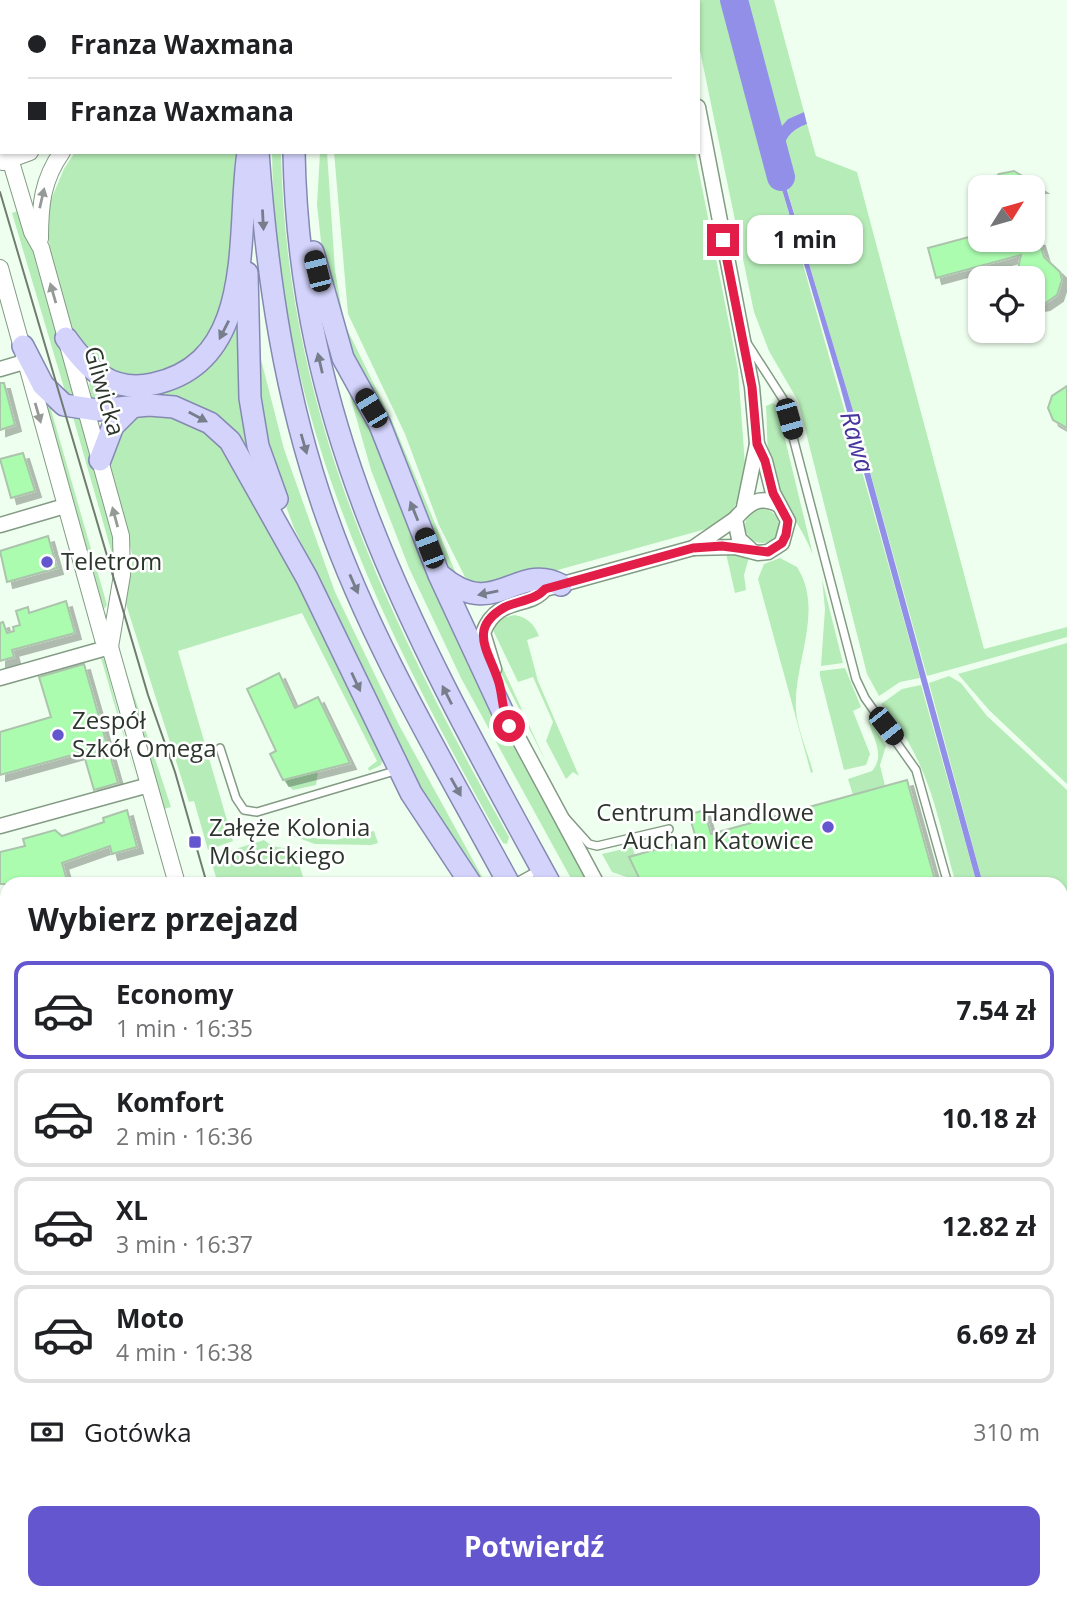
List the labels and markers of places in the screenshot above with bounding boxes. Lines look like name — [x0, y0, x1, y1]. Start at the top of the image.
place label: Teletrom — [61, 544, 162, 577]
marker: Teletrom — [39, 554, 55, 570]
place label: Zespół Szkół Omega — [72, 703, 216, 764]
marker: Zespół Szkół Omega — [50, 727, 66, 743]
place label: Centrum Handlowe Auchan Katowice — [596, 795, 814, 856]
place label: Załęże Kolonia Mościckiego — [209, 810, 370, 871]
marker: Centrum Handlowe Auchan Katowice — [820, 819, 836, 835]
marker: Załęże Kolonia Mościckiego — [187, 834, 203, 850]

